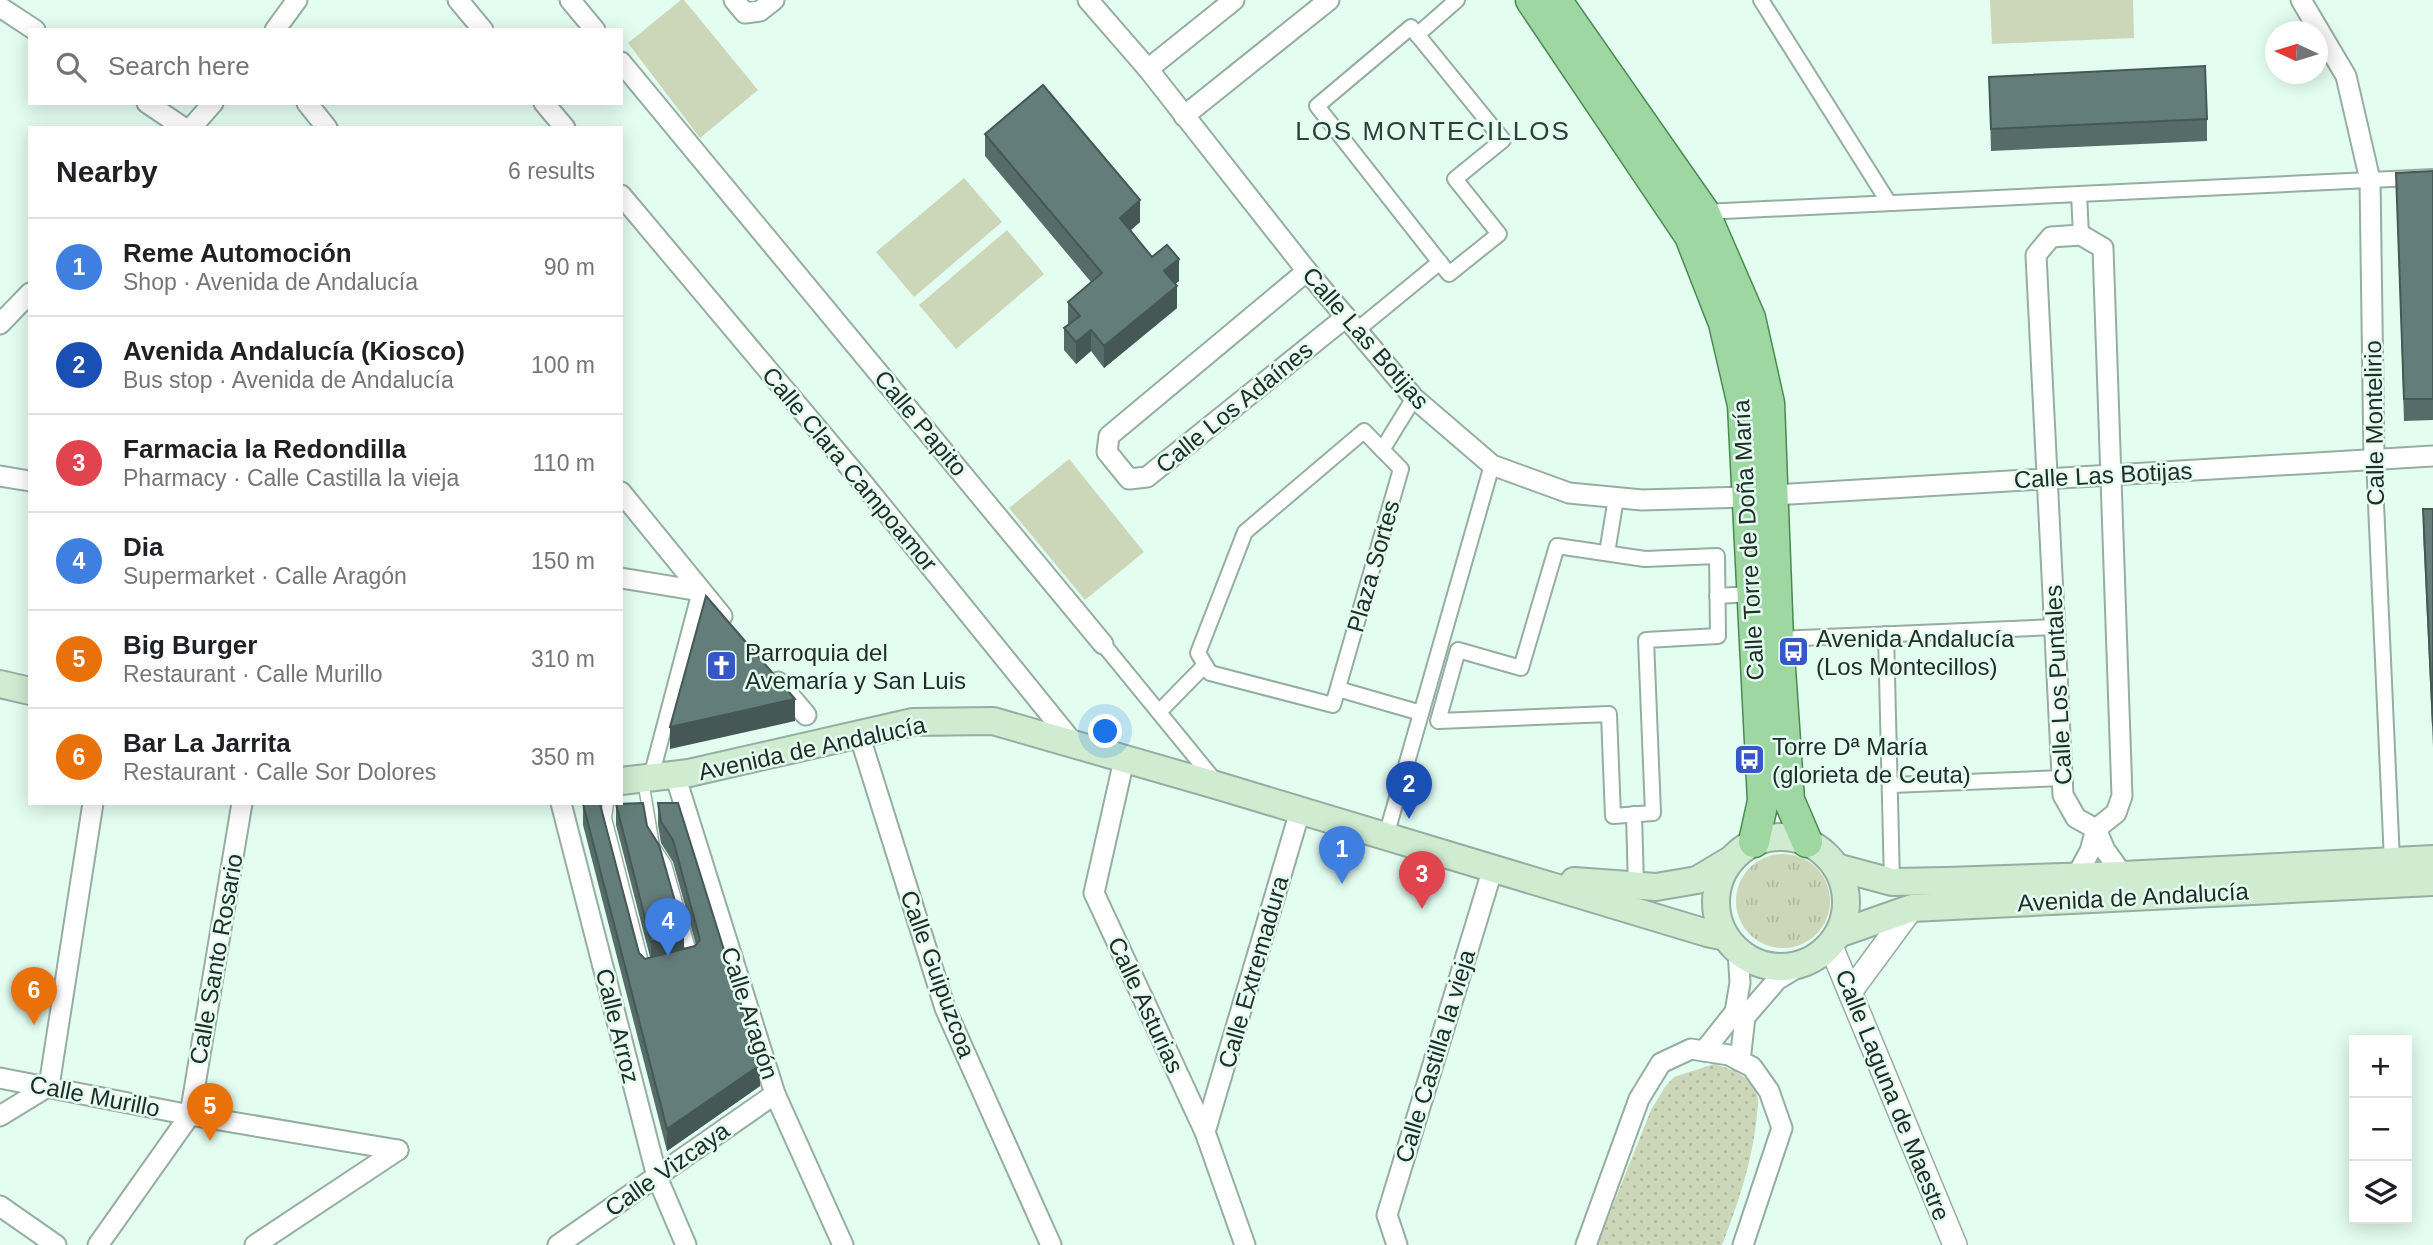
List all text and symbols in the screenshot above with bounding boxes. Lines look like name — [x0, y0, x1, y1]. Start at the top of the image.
north arrow — [2265, 21, 2328, 84]
search box — [28, 28, 623, 105]
icon: search — [52, 48, 90, 86]
text: Search here — [108, 51, 250, 81]
district label: LOS MONTECILLOS — [1295, 116, 1571, 146]
text: Nearby — [56, 155, 158, 188]
text: 6 results — [508, 158, 595, 184]
text: Reme Automoción — [123, 238, 352, 268]
text: 1 — [73, 254, 85, 280]
text: 90 m — [544, 254, 595, 280]
street label: Calle Las Botijas — [1297, 262, 1435, 414]
text: Shop · Avenida de Andalucía — [123, 269, 418, 295]
text: Avenida Andalucía (Kiosco) — [123, 336, 465, 366]
street label: Calle Los Adaínes — [1150, 336, 1318, 478]
street label: Calle Montelirio — [2359, 340, 2389, 506]
text: 2 — [73, 352, 85, 378]
text: 100 m — [531, 352, 595, 378]
street label: Calle Clara Campoamor — [757, 362, 943, 576]
street label: Calle Papito — [869, 365, 973, 481]
text: Bus stop · Avenida de Andalucía — [123, 367, 454, 393]
street label: Calle Torre de Doña María — [1727, 398, 1769, 681]
text: Farmacia la Redondilla — [123, 434, 406, 464]
text: 3 — [73, 450, 85, 476]
text: 110 m — [533, 450, 595, 476]
street label: Calle Las Botijas — [2013, 457, 2193, 493]
text: Pharmacy · Calle Castilla la vieja — [123, 465, 459, 491]
street label: Plaza Sortes — [1341, 497, 1405, 635]
text: Dia — [123, 532, 163, 562]
text: 4 — [73, 548, 85, 574]
text: 150 m — [531, 548, 595, 574]
text: Supermarket · Calle Aragón — [123, 563, 407, 589]
street label: Calle Los Puntales — [2039, 584, 2077, 786]
place label: Avenida Andalucía (Los Montecillos) — [1816, 625, 2015, 680]
text: Big Burger — [123, 630, 257, 660]
bus stop icon: Avenida Andalucía (Los Montecillos) — [1776, 635, 1810, 669]
place label: Parroquia del Avemaría y San Luis — [745, 639, 966, 694]
text: 5 — [73, 646, 85, 672]
text: 310 m — [531, 646, 595, 672]
church icon: Parroquia del Avemaría y San Luis — [705, 649, 739, 683]
text: Restaurant · Calle Murillo — [123, 661, 382, 687]
street label: Avenida de Andalucía — [696, 711, 929, 785]
your location — [1088, 714, 1122, 748]
text: Bar La Jarrita — [123, 728, 291, 758]
place label: Torre Dª María (glorieta de Ceuta) — [1772, 733, 1971, 788]
bus stop icon: Torre Dª María (glorieta de Ceuta) — [1732, 743, 1766, 777]
text: 6 — [73, 744, 85, 770]
text: 350 m — [531, 744, 595, 770]
text: Restaurant · Calle Sor Dolores — [123, 759, 436, 785]
pin: 2 — [1386, 761, 1432, 819]
pin: 1 — [1319, 826, 1365, 884]
pin: 3 — [1399, 851, 1445, 909]
street label: Calle Santo Rosario — [184, 852, 248, 1066]
street label: Calle Extremadura — [1213, 872, 1294, 1071]
street label: Avenida de Andalucía — [2017, 877, 2250, 917]
street label: Calle Guipuzcoa — [895, 887, 981, 1062]
pin: 4 — [645, 898, 691, 956]
street label: Calle Asturias — [1103, 933, 1189, 1077]
street label: Calle Aragón — [716, 943, 784, 1083]
street label: Calle Castilla la vieja — [1390, 946, 1480, 1166]
street label: Calle Arroz — [591, 966, 645, 1086]
street label: Calle Laguna de Maestre — [1830, 966, 1956, 1224]
pin: 6 — [11, 967, 57, 1025]
map controls — [2349, 1035, 2412, 1224]
button: + — [2349, 1035, 2412, 1098]
street label: Calle Murillo — [28, 1070, 162, 1122]
pin: 5 — [187, 1083, 233, 1141]
button: − — [2349, 1098, 2412, 1161]
street label: Calle Vizcaya — [600, 1116, 735, 1222]
button: layers — [2349, 1161, 2412, 1224]

